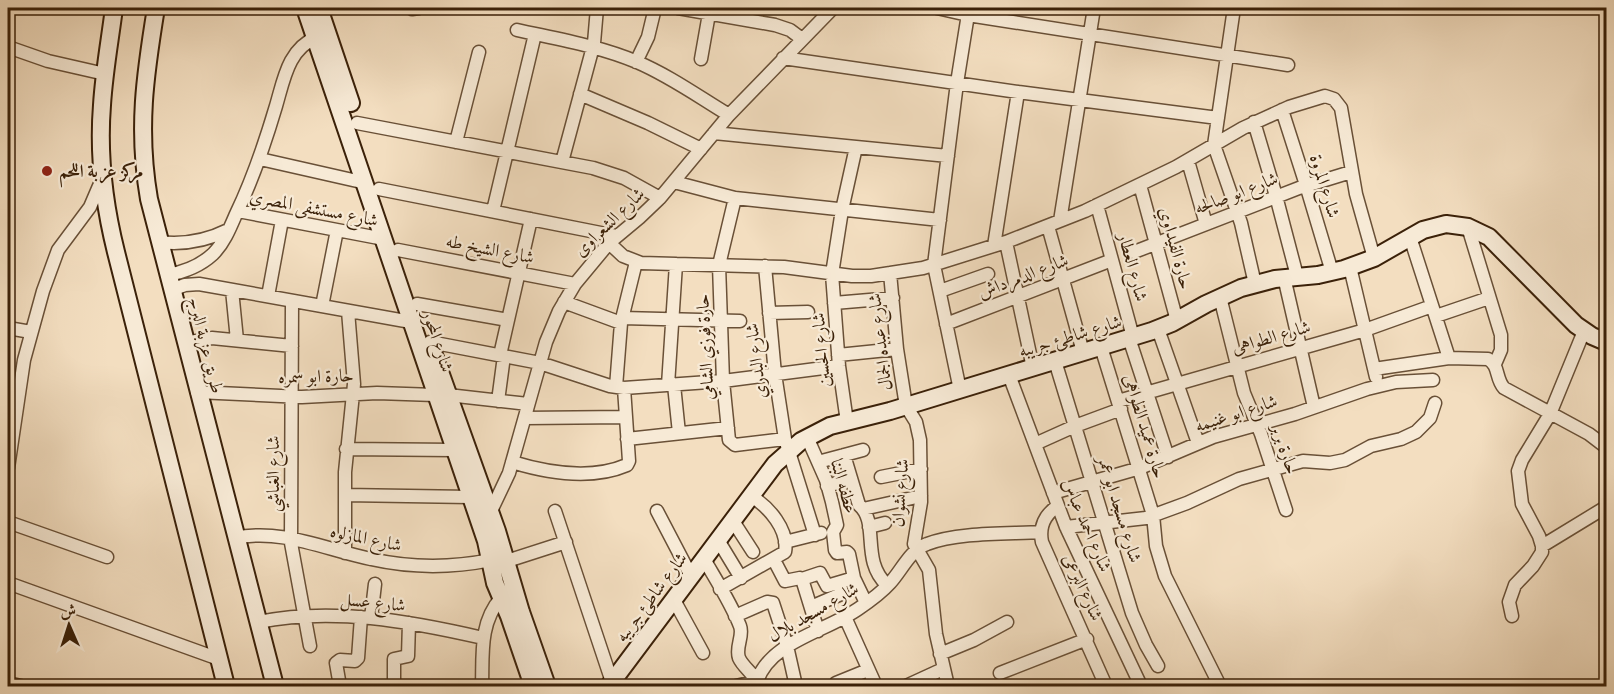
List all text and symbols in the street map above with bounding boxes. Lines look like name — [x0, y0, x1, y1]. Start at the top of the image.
street label: شارع المروة — [1301, 151, 1348, 222]
place label: مركز عزبة اللحم — [59, 157, 143, 188]
marker: مركز عزبة اللحم — [40, 164, 54, 178]
street label: شارع ابو صالحه — [1190, 164, 1282, 223]
street label: شارع الشعراوى — [567, 181, 652, 264]
street label: شارع مستشفى المصري — [247, 182, 381, 235]
street label: حارة الفيداوي — [1151, 204, 1200, 293]
street label: شارع الشيخ طه — [443, 227, 537, 273]
street label: شارع العطار — [1109, 228, 1156, 305]
street label: شارع الدمرداش — [974, 246, 1073, 307]
street label: شارع عبده الجمال — [860, 292, 901, 392]
street label: حارة فوزي الشامي — [688, 293, 723, 401]
street label: طريق عزبة البرج — [179, 294, 232, 397]
street label: شارع المحور — [413, 304, 461, 376]
street label: شارع شاطئ جريبه — [1015, 307, 1125, 366]
street label: شارع الحسين — [804, 312, 839, 388]
street label: شارع الطواهى — [1228, 312, 1314, 363]
street label: شارع البدري — [737, 321, 776, 400]
street label: حارة ابو سمره — [278, 361, 354, 390]
street label: حارة عميد الطواهى — [1117, 370, 1174, 481]
street label: شارع ابو غنيمه — [1191, 387, 1281, 440]
street label: حارة بربر — [1264, 418, 1307, 478]
street label: شارع الغباشي — [259, 436, 290, 512]
street label: شارع مسجد ابو عمر — [1089, 450, 1150, 566]
street label: عطفه البنا — [824, 455, 865, 517]
street label: شارع نشوان — [884, 458, 917, 528]
street label: شارع احمد عباس — [1054, 474, 1119, 577]
street label: شارع المازلوه — [327, 517, 405, 560]
street label: شارع شاطئ جريبه — [608, 546, 695, 649]
street label: شارع البرعى — [1054, 549, 1111, 626]
street label: شارع مسجد بلال — [762, 575, 864, 650]
street label: شارع عسل — [339, 585, 407, 620]
north arrow — [39, 595, 99, 655]
text: ش — [60, 598, 77, 622]

